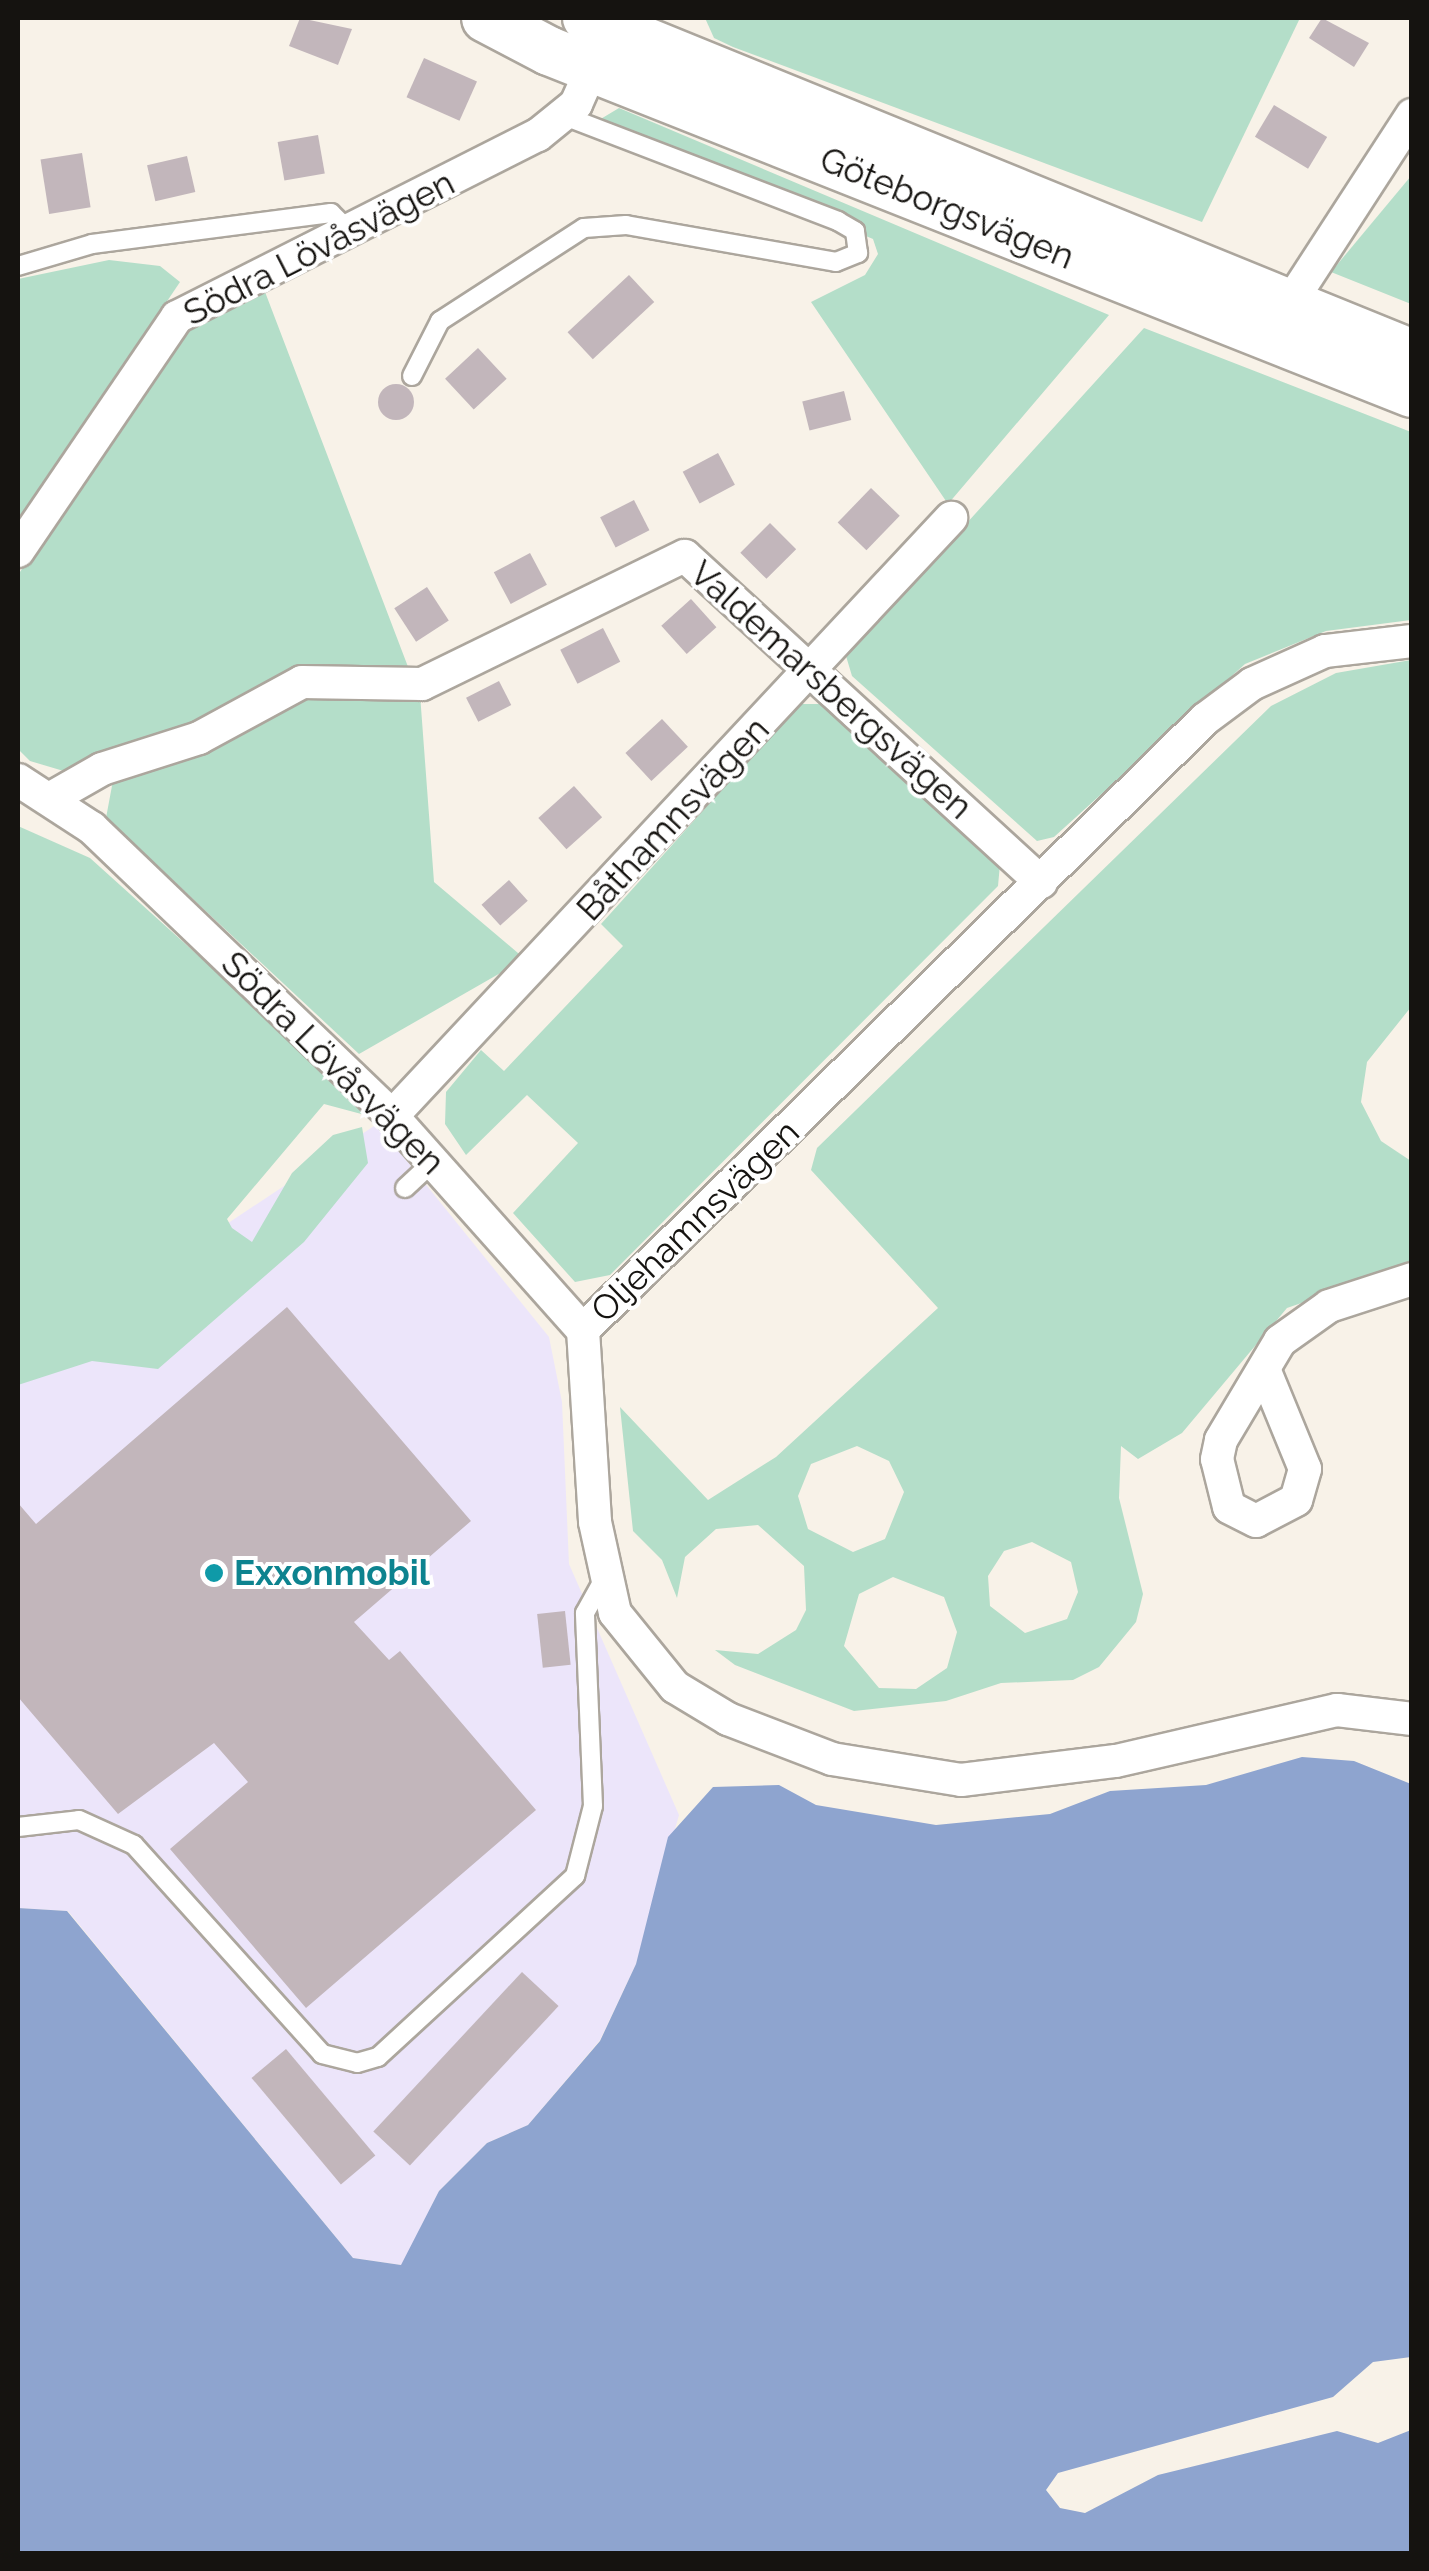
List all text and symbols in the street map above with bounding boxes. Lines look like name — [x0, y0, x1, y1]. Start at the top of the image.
street label: Göteborgsvägen — [814, 138, 1080, 278]
street label: Södra Lövåsvägen — [177, 162, 461, 334]
street label: Valdemarsbergsvägen — [681, 552, 981, 828]
street label: Båthamnsvägen — [568, 709, 778, 929]
street label: Södra Lövåsvägen — [213, 943, 453, 1183]
street label: Oljehamnsvägen — [582, 1111, 808, 1331]
place label: Exxonmobil — [234, 1552, 430, 1594]
marker: Exxonmobil — [203, 1562, 225, 1584]

